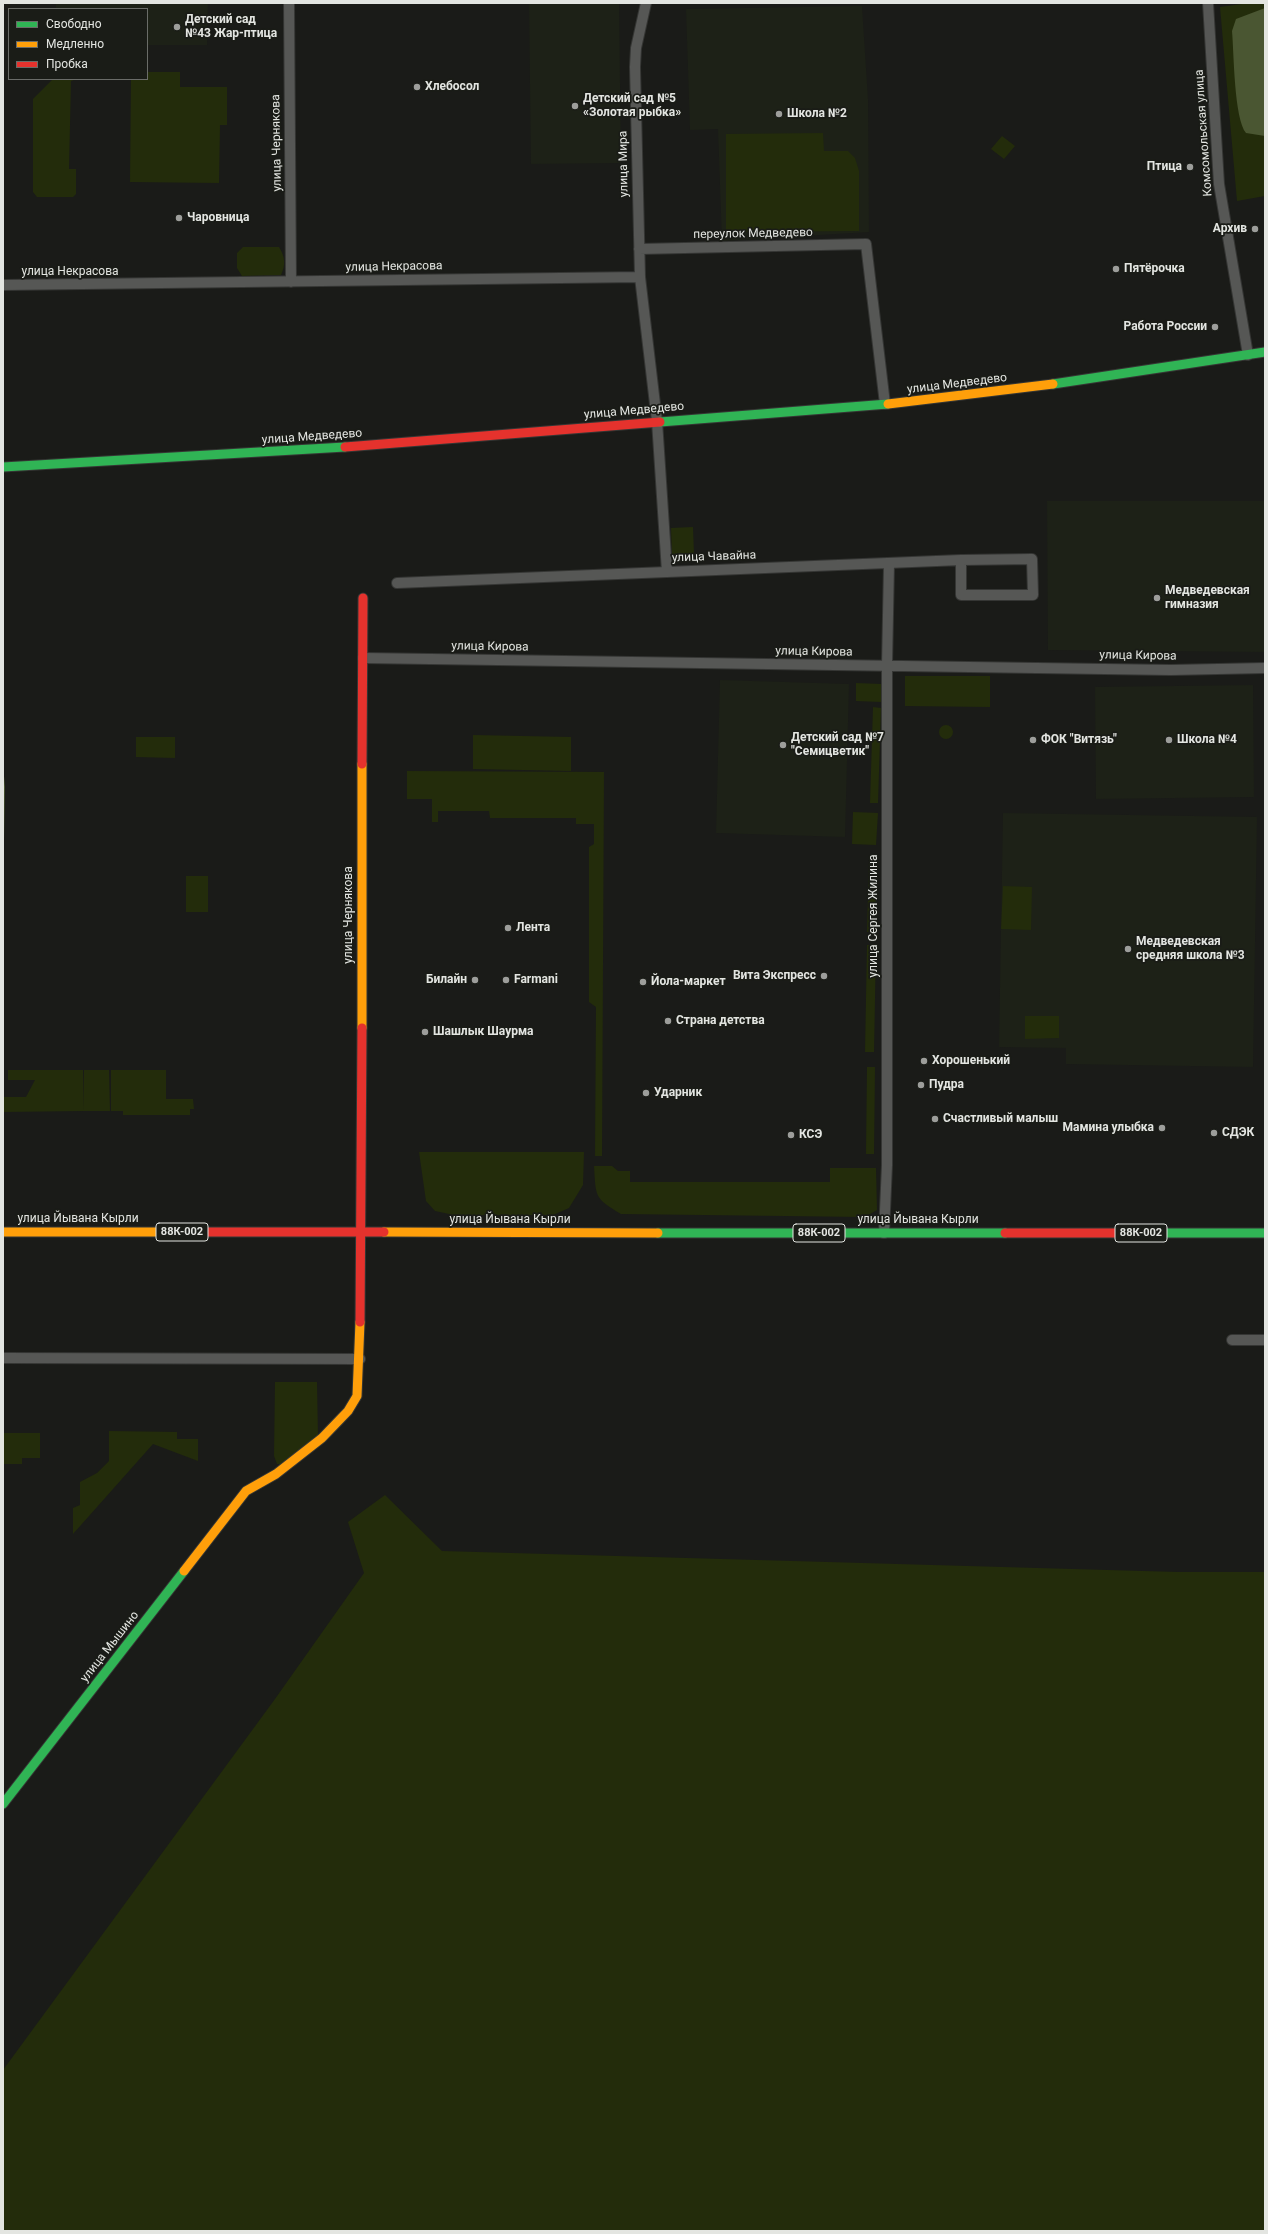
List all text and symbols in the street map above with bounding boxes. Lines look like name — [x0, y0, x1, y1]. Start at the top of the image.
legend — [8, 8, 148, 80]
place label: Детский сад №43 Жар-птица — [185, 13, 277, 41]
text: Свободно — [46, 17, 102, 31]
marker: Детский сад №43 Жар-птица — [172, 22, 182, 32]
text: Медленно — [46, 37, 104, 51]
text: Пробка — [46, 57, 88, 71]
street label: Комсомольская улица — [1192, 69, 1216, 197]
place label: Хлебосол — [425, 80, 479, 94]
marker: Хлебосол — [412, 82, 422, 92]
place label: Детский сад №5 «Золотая рыбка» — [583, 92, 681, 120]
street label: улица Чернякова — [269, 94, 285, 192]
marker: Детский сад №5 «Золотая рыбка» — [570, 101, 580, 111]
place label: Школа №2 — [787, 107, 847, 121]
marker: Школа №2 — [774, 109, 784, 119]
street label: улица Мира — [616, 131, 632, 197]
place label: Птица — [1147, 160, 1182, 174]
marker: Птица — [1185, 162, 1195, 172]
place label: Чаровница — [187, 211, 249, 225]
marker: Чаровница — [174, 213, 184, 223]
place label: Архив — [1213, 222, 1247, 236]
marker: Архив — [1250, 224, 1260, 234]
street label: переулок Медведево — [693, 226, 813, 242]
street label: улица Некрасова — [345, 259, 443, 275]
place label: Пятёрочка — [1124, 262, 1185, 276]
marker: Пятёрочка — [1111, 264, 1121, 274]
street label: улица Некрасова — [21, 265, 119, 279]
place label: Работа России — [1123, 320, 1207, 334]
marker: Работа России — [1210, 322, 1220, 332]
street label: улица Медведево — [906, 371, 1008, 397]
street label: улица Медведево — [583, 399, 685, 423]
street label: улица Медведево — [261, 426, 363, 448]
street label: улица Чавайна — [672, 548, 756, 566]
place label: Медведевская гимназия — [1165, 584, 1250, 612]
marker: Медведевская гимназия — [1152, 593, 1162, 603]
street label: улица Кирова — [451, 639, 529, 655]
street label: улица Кирова — [775, 644, 853, 660]
street label: улица Кирова — [1099, 648, 1177, 664]
place label: Детский сад №7 "Семицветик" — [791, 731, 884, 759]
place label: ФОК "Витязь" — [1041, 733, 1117, 747]
place label: Школа №4 — [1177, 733, 1237, 747]
marker: ФОК "Витязь" — [1028, 735, 1038, 745]
marker: Школа №4 — [1164, 735, 1174, 745]
marker: Детский сад №7 "Семицветик" — [778, 740, 788, 750]
street label: улица Сергея Жилина — [867, 855, 881, 977]
street label: улица Чернякова — [342, 866, 356, 964]
place label: Лента — [516, 921, 550, 935]
marker: Лента — [503, 923, 513, 933]
place label: Медведевская средняя школа №3 — [1136, 935, 1245, 963]
marker: Медведевская средняя школа №3 — [1123, 944, 1133, 954]
place label: Вита Экспресс — [733, 969, 816, 983]
marker: Вита Экспресс — [819, 971, 829, 981]
place label: Билайн — [426, 973, 467, 987]
place label: Farmani — [514, 973, 558, 987]
marker: Билайн — [470, 975, 480, 985]
marker: Farmani — [501, 975, 511, 985]
place label: Йола-маркет — [651, 975, 726, 989]
marker: Йола-маркет — [638, 977, 648, 987]
place label: Страна детства — [676, 1014, 765, 1028]
marker: Страна детства — [663, 1016, 673, 1026]
place label: Шашлык Шаурма — [433, 1025, 533, 1039]
marker: Шашлык Шаурма — [420, 1027, 430, 1037]
place label: Хорошенький — [932, 1054, 1010, 1068]
marker: Хорошенький — [919, 1056, 929, 1066]
place label: Пудра — [929, 1078, 964, 1092]
marker: Пудра — [916, 1080, 926, 1090]
place label: Ударник — [654, 1086, 702, 1100]
marker: Ударник — [641, 1088, 651, 1098]
place label: Счастливый малыш — [943, 1112, 1058, 1126]
marker: Счастливый малыш — [930, 1114, 940, 1124]
place label: Мамина улыбка — [1063, 1121, 1154, 1135]
marker: Мамина улыбка — [1157, 1123, 1167, 1133]
place label: СДЭК — [1222, 1126, 1254, 1140]
place label: КСЭ — [799, 1128, 822, 1142]
marker: СДЭК — [1209, 1128, 1219, 1138]
marker: КСЭ — [786, 1130, 796, 1140]
street label: улица Йывана Кырли — [17, 1212, 139, 1226]
street label: улица Йывана Кырли — [449, 1213, 571, 1227]
street label: улица Йывана Кырли — [857, 1213, 979, 1227]
road number: 88К-002 — [156, 1223, 208, 1241]
road number: 88К-002 — [793, 1224, 845, 1242]
road number: 88К-002 — [1115, 1224, 1167, 1242]
street label: улица Мышино — [78, 1609, 142, 1685]

